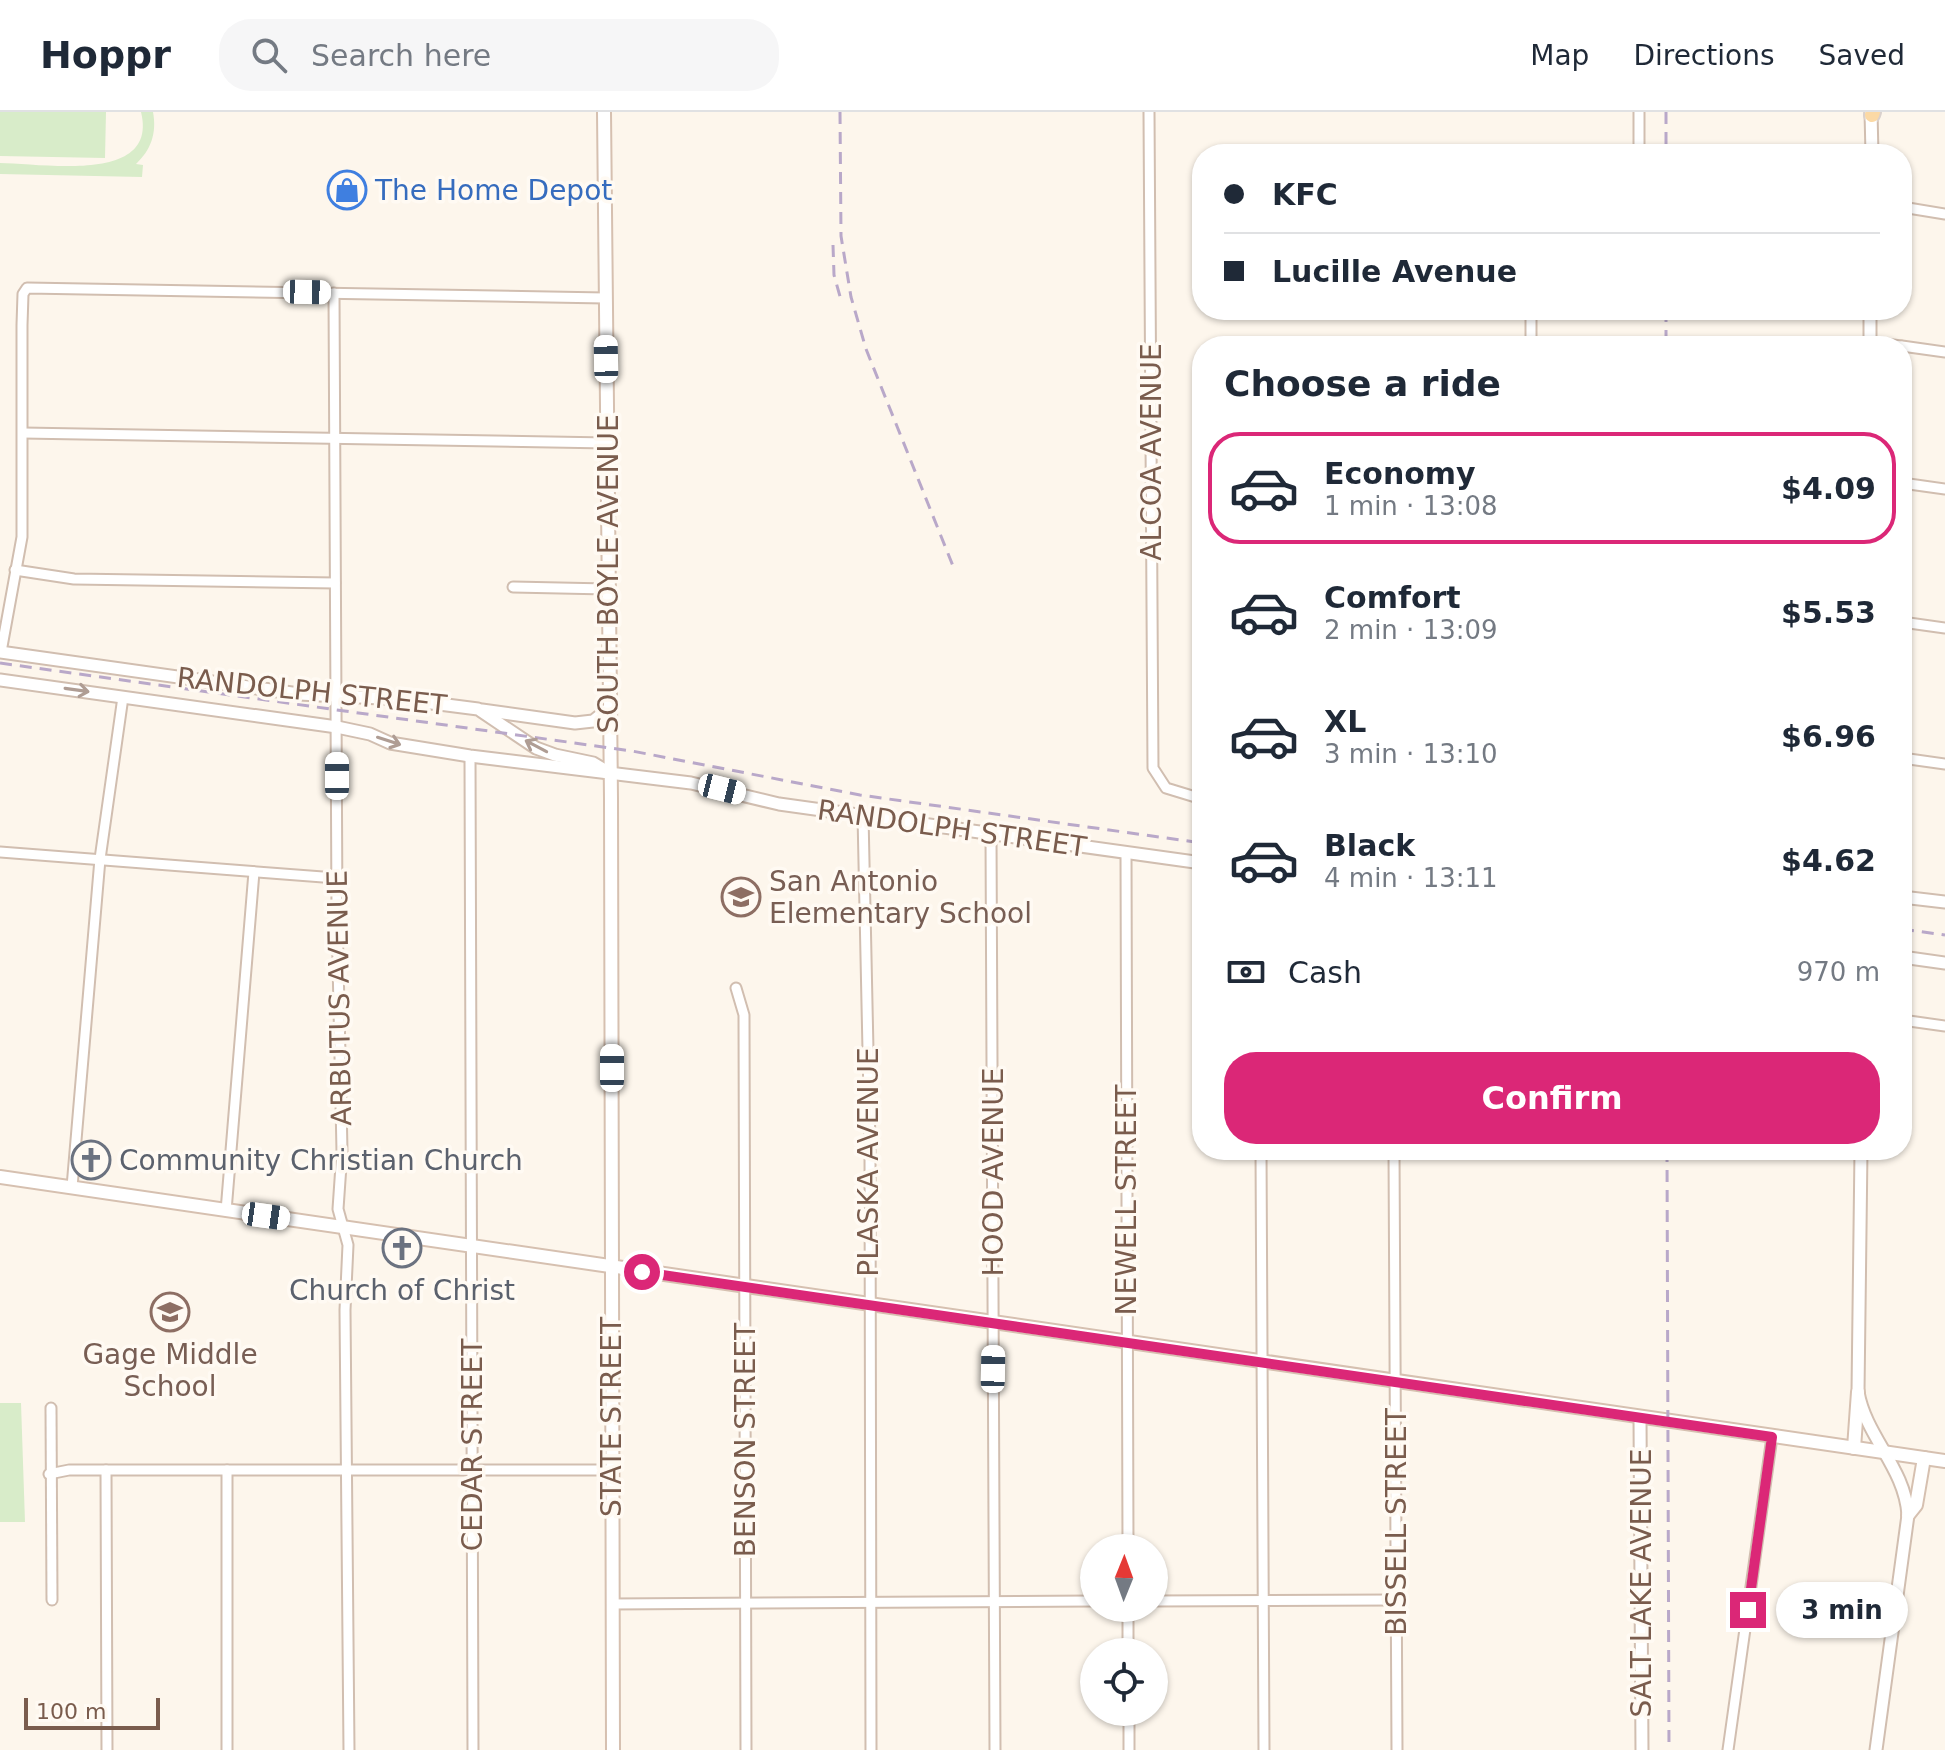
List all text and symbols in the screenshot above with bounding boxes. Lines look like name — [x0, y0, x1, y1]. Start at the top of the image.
search box — [219, 19, 779, 91]
text: Hoppr — [40, 33, 171, 77]
icon: search — [247, 33, 291, 77]
text: Search here — [311, 38, 491, 73]
text: Map — [1530, 39, 1589, 72]
text: Directions — [1633, 39, 1774, 72]
text: Saved — [1818, 39, 1905, 72]
shop icon: The Home Depot — [326, 169, 368, 211]
place label: The Home Depot — [374, 174, 612, 207]
text: KFC — [1272, 177, 1338, 212]
text: Lucille Avenue — [1272, 254, 1517, 289]
car — [283, 280, 331, 304]
car — [594, 335, 618, 383]
street label: ALCOA AVENUE — [1135, 343, 1168, 561]
text: Choose a ride — [1224, 363, 1501, 404]
street label: SOUTH BOYLE AVENUE — [592, 414, 625, 734]
icon: car — [1228, 452, 1300, 524]
text: Economy — [1324, 456, 1476, 491]
text: $4.09 — [1781, 471, 1876, 506]
text: 1 min · 13:08 — [1324, 491, 1498, 521]
icon: car — [1228, 576, 1300, 648]
text: Comfort — [1324, 580, 1461, 615]
text: $5.53 — [1781, 595, 1876, 630]
text: 2 min · 13:09 — [1324, 615, 1498, 645]
street label: RANDOLPH STREET — [175, 661, 449, 722]
one-way arrow — [63, 683, 90, 698]
icon: car — [1228, 700, 1300, 772]
text: XL — [1324, 704, 1366, 739]
text: $6.96 — [1781, 719, 1876, 754]
one-way arrow — [376, 734, 401, 749]
one-way arrow — [525, 738, 549, 754]
text: 3 min · 13:10 — [1324, 739, 1498, 769]
car — [325, 752, 349, 800]
car — [696, 772, 748, 806]
street label: RANDOLPH STREET — [815, 793, 1089, 864]
icon: car — [1228, 824, 1300, 896]
text: Black — [1324, 828, 1415, 863]
text: $4.62 — [1781, 843, 1876, 878]
text: 4 min · 13:11 — [1324, 863, 1498, 893]
place label: San Antonio Elementary School — [769, 865, 1032, 930]
street label: ARBUTUS AVENUE — [321, 870, 358, 1126]
school or university icon: San Antonio Elementary School — [720, 876, 762, 918]
icon: cash — [1224, 950, 1268, 994]
text: Cash — [1288, 955, 1362, 990]
text: 970 m — [1797, 957, 1880, 987]
car — [600, 1044, 624, 1092]
street label: PLASKA AVENUE — [852, 1047, 885, 1277]
button: Confirm — [1224, 1052, 1880, 1144]
street label: HOOD AVENUE — [977, 1068, 1010, 1276]
street label: NEWELL STREET — [1110, 1084, 1143, 1315]
church icon: Community Christian Church — [70, 1139, 112, 1181]
place label: Community Christian Church — [119, 1144, 523, 1177]
car — [241, 1201, 291, 1231]
church icon: Church of Christ — [381, 1227, 423, 1269]
route start — [624, 1254, 660, 1290]
place label: Church of Christ — [289, 1274, 515, 1307]
school or university icon: Gage Middle School — [149, 1291, 191, 1333]
street label: STATE STREET — [595, 1316, 628, 1517]
street label: BENSON STREET — [729, 1322, 762, 1557]
place label: Gage Middle School — [82, 1338, 258, 1403]
street label: CEDAR STREET — [456, 1338, 489, 1551]
car — [981, 1345, 1005, 1393]
street label: BISSELL STREET — [1380, 1407, 1413, 1636]
street label: SALT LAKE AVENUE — [1625, 1449, 1658, 1717]
north arrow — [1080, 1534, 1168, 1622]
map controls — [1080, 1534, 1168, 1726]
callout: 3 min — [1776, 1582, 1908, 1638]
route end — [1730, 1592, 1766, 1628]
text: 3 min — [1801, 1595, 1883, 1625]
button: locate — [1080, 1638, 1168, 1726]
scale bar — [24, 1694, 160, 1730]
text: 100 m — [36, 1699, 106, 1724]

